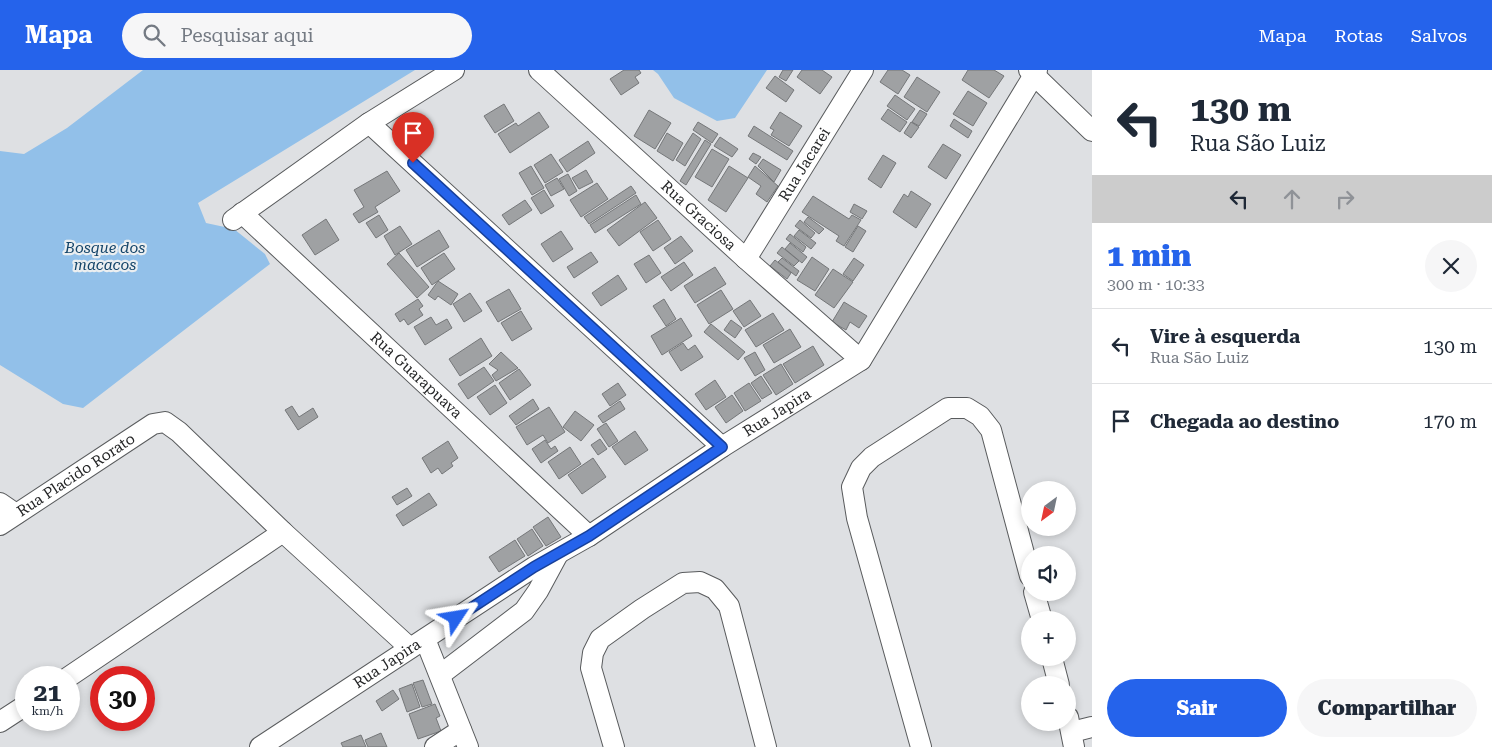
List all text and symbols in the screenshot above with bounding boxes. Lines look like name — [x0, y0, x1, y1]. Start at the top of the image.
search box — [122, 13, 472, 58]
text: Mapa — [25, 21, 92, 49]
icon: search — [140, 21, 168, 49]
text: Pesquisar aqui — [180, 24, 314, 47]
text: Mapa — [1258, 25, 1306, 46]
text: Rotas — [1334, 25, 1383, 46]
text: Salvos — [1411, 25, 1467, 46]
text: 130 m — [1190, 89, 1291, 130]
icon: left — [1107, 90, 1172, 155]
pin — [392, 112, 434, 163]
icon: arrive — [399, 119, 427, 147]
street label: Rua Jacarei — [775, 124, 834, 205]
text: Rua São Luiz — [1190, 131, 1325, 156]
street label: Rua Graciosa — [657, 177, 740, 254]
icon: left — [1225, 185, 1253, 213]
icon: ahead — [1278, 185, 1306, 213]
icon: right — [1331, 185, 1359, 213]
text: 1 min — [1107, 238, 1191, 273]
park label: Bosque dos macacos — [64, 239, 145, 274]
button: close — [1425, 240, 1477, 292]
text: 300 m · 10:33 — [1107, 275, 1205, 294]
text: Vire à esquerda — [1150, 325, 1300, 348]
street label: Rua Guarapuava — [367, 328, 466, 422]
icon: left — [1107, 332, 1135, 360]
text: 130 m — [1423, 335, 1477, 358]
text: Rua São Luiz — [1150, 348, 1248, 367]
street label: Rua Japira — [740, 385, 814, 440]
icon: arrive — [1107, 407, 1135, 435]
text: Chegada ao destino — [1150, 410, 1339, 433]
text: 170 m — [1423, 410, 1477, 433]
street label: Rua Placido Rorato — [14, 429, 138, 520]
north arrow — [1021, 481, 1076, 536]
map controls — [1021, 481, 1076, 731]
button: sound — [1021, 546, 1076, 601]
position arrow — [429, 591, 481, 643]
button: + — [1021, 611, 1076, 666]
street label: Rua Japira — [350, 635, 424, 692]
speed limit sign: 30 — [90, 666, 155, 731]
button: − — [1021, 676, 1076, 731]
text: 21 — [33, 678, 62, 707]
button: Sair — [1107, 679, 1287, 737]
button: Compartilhar — [1297, 679, 1477, 737]
text: km/h — [31, 704, 64, 718]

